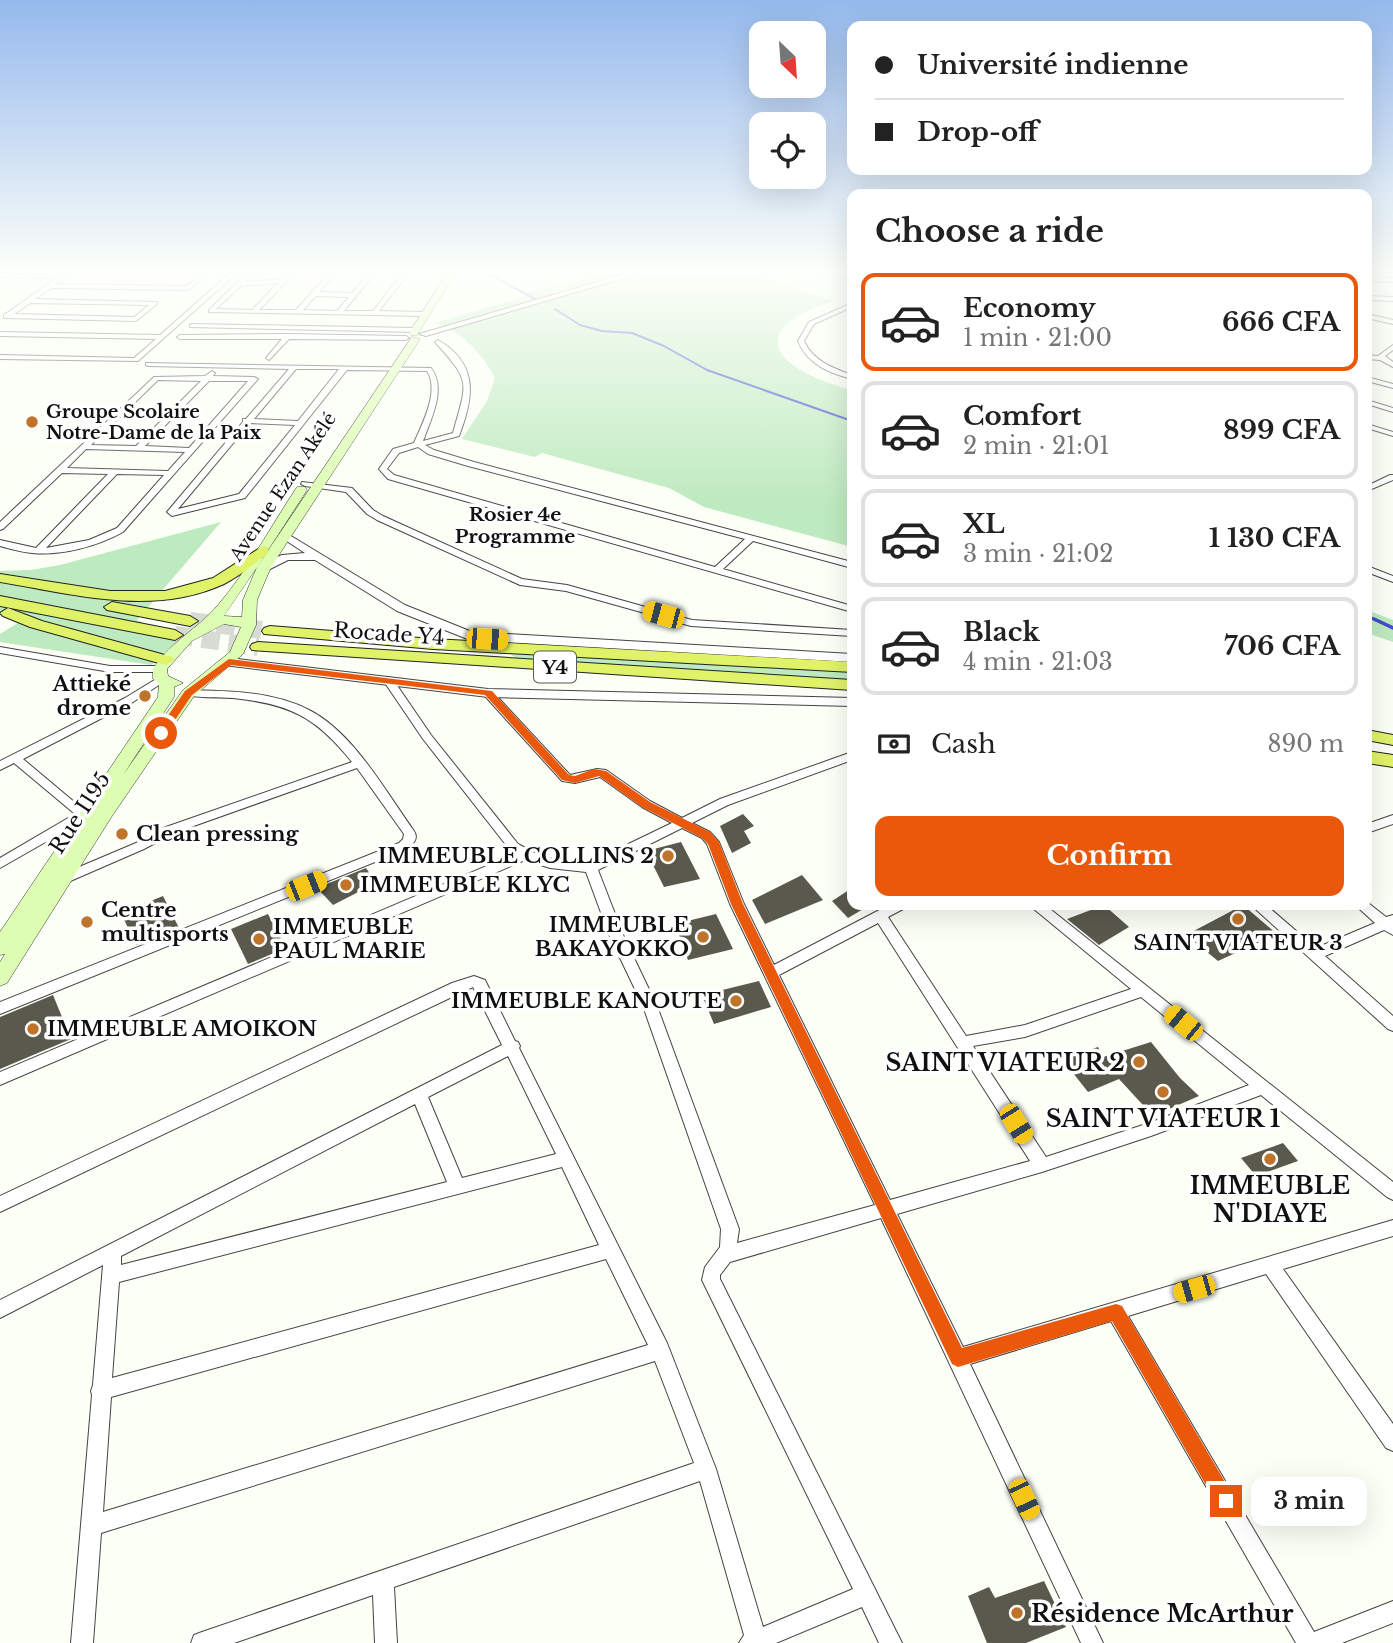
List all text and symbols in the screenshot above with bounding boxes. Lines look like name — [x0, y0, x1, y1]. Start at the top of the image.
north arrow — [749, 21, 826, 98]
map controls — [749, 21, 826, 189]
text: Université indienne — [917, 49, 1189, 81]
button: locate — [749, 112, 826, 189]
text: Drop-off — [917, 116, 1038, 148]
text: Choose a ride — [875, 211, 1104, 251]
icon: car — [879, 291, 942, 354]
text: Economy — [963, 292, 1096, 324]
text: 666 CFA — [1222, 306, 1340, 338]
text: 1 min · 21:00 — [963, 324, 1112, 352]
icon: car — [879, 399, 942, 462]
text: Comfort — [963, 400, 1081, 432]
place label: Groupe Scolaire Notre-Dame de la Paix — [46, 401, 261, 444]
street label: Avenue Ezan Akélé — [225, 409, 341, 566]
marker: Groupe Scolaire Notre-Dame de la Paix — [24, 414, 40, 430]
text: 899 CFA — [1223, 414, 1340, 446]
text: 2 min · 21:01 — [963, 432, 1110, 460]
district label: Rosier 4e Programme — [455, 503, 575, 548]
icon: car — [879, 507, 942, 570]
text: XL — [963, 508, 1005, 540]
text: 1 130 CFA — [1209, 522, 1340, 554]
text: 3 min · 21:02 — [963, 540, 1113, 568]
car — [640, 599, 687, 631]
icon: car — [879, 615, 942, 678]
text: Black — [963, 616, 1040, 648]
street label: Rocade Y4 — [333, 617, 445, 651]
car — [466, 627, 509, 651]
text: 706 CFA — [1224, 630, 1340, 662]
text: 4 min · 21:03 — [963, 648, 1113, 676]
road number: Y4 — [534, 652, 576, 682]
place label: Attieké drome — [52, 671, 131, 721]
marker: Attieké drome — [137, 688, 153, 704]
route start — [145, 717, 177, 749]
icon: cash — [875, 725, 913, 763]
text: Cash — [931, 728, 996, 760]
text: 890 m — [1268, 730, 1344, 758]
street label: Rue I195 — [44, 767, 116, 859]
button: Confirm — [875, 816, 1344, 896]
place label: Clean pressing — [136, 821, 300, 847]
marker: Clean pressing — [114, 826, 130, 842]
place label: IMMEUBLE COLLINS 2 — [378, 843, 654, 869]
marker: IMMEUBLE COLLINS 2 — [660, 848, 676, 864]
car — [283, 868, 330, 904]
place label: IMMEUBLE KLYC — [360, 872, 570, 898]
marker: IMMEUBLE KLYC — [338, 877, 354, 893]
place label: Centre multisports — [101, 897, 229, 947]
marker: SAINT VIATEUR 3 — [1230, 911, 1246, 927]
place label: IMMEUBLE BAKAYOKKO — [535, 912, 689, 962]
marker: Centre multisports — [79, 914, 95, 930]
place label: IMMEUBLE PAUL MARIE — [273, 914, 425, 964]
marker: IMMEUBLE BAKAYOKKO — [695, 929, 711, 945]
place label: SAINT VIATEUR 3 — [1133, 930, 1343, 956]
marker: IMMEUBLE PAUL MARIE — [251, 931, 267, 947]
place label: IMMEUBLE KANOUTE — [451, 988, 722, 1014]
marker: IMMEUBLE KANOUTE — [728, 993, 744, 1009]
car — [1161, 1002, 1206, 1044]
place label: IMMEUBLE AMOIKON — [47, 1016, 317, 1042]
marker: IMMEUBLE AMOIKON — [25, 1021, 41, 1037]
place label: SAINT VIATEUR 2 — [886, 1048, 1125, 1077]
marker: SAINT VIATEUR 2 — [1131, 1054, 1147, 1070]
marker: SAINT VIATEUR 1 — [1155, 1084, 1171, 1100]
car — [996, 1101, 1037, 1147]
place label: SAINT VIATEUR 1 — [1046, 1104, 1280, 1133]
marker: IMMEUBLE N'DIAYE — [1262, 1151, 1278, 1167]
place label: IMMEUBLE N'DIAYE — [1190, 1171, 1350, 1228]
car — [1171, 1273, 1218, 1305]
car — [1006, 1476, 1043, 1522]
callout: 3 min — [1250, 1476, 1366, 1526]
route end — [1210, 1485, 1242, 1517]
text: 3 min — [1273, 1487, 1345, 1515]
place label: Résidence McArthur — [1031, 1599, 1294, 1628]
marker: Résidence McArthur — [1009, 1605, 1025, 1621]

